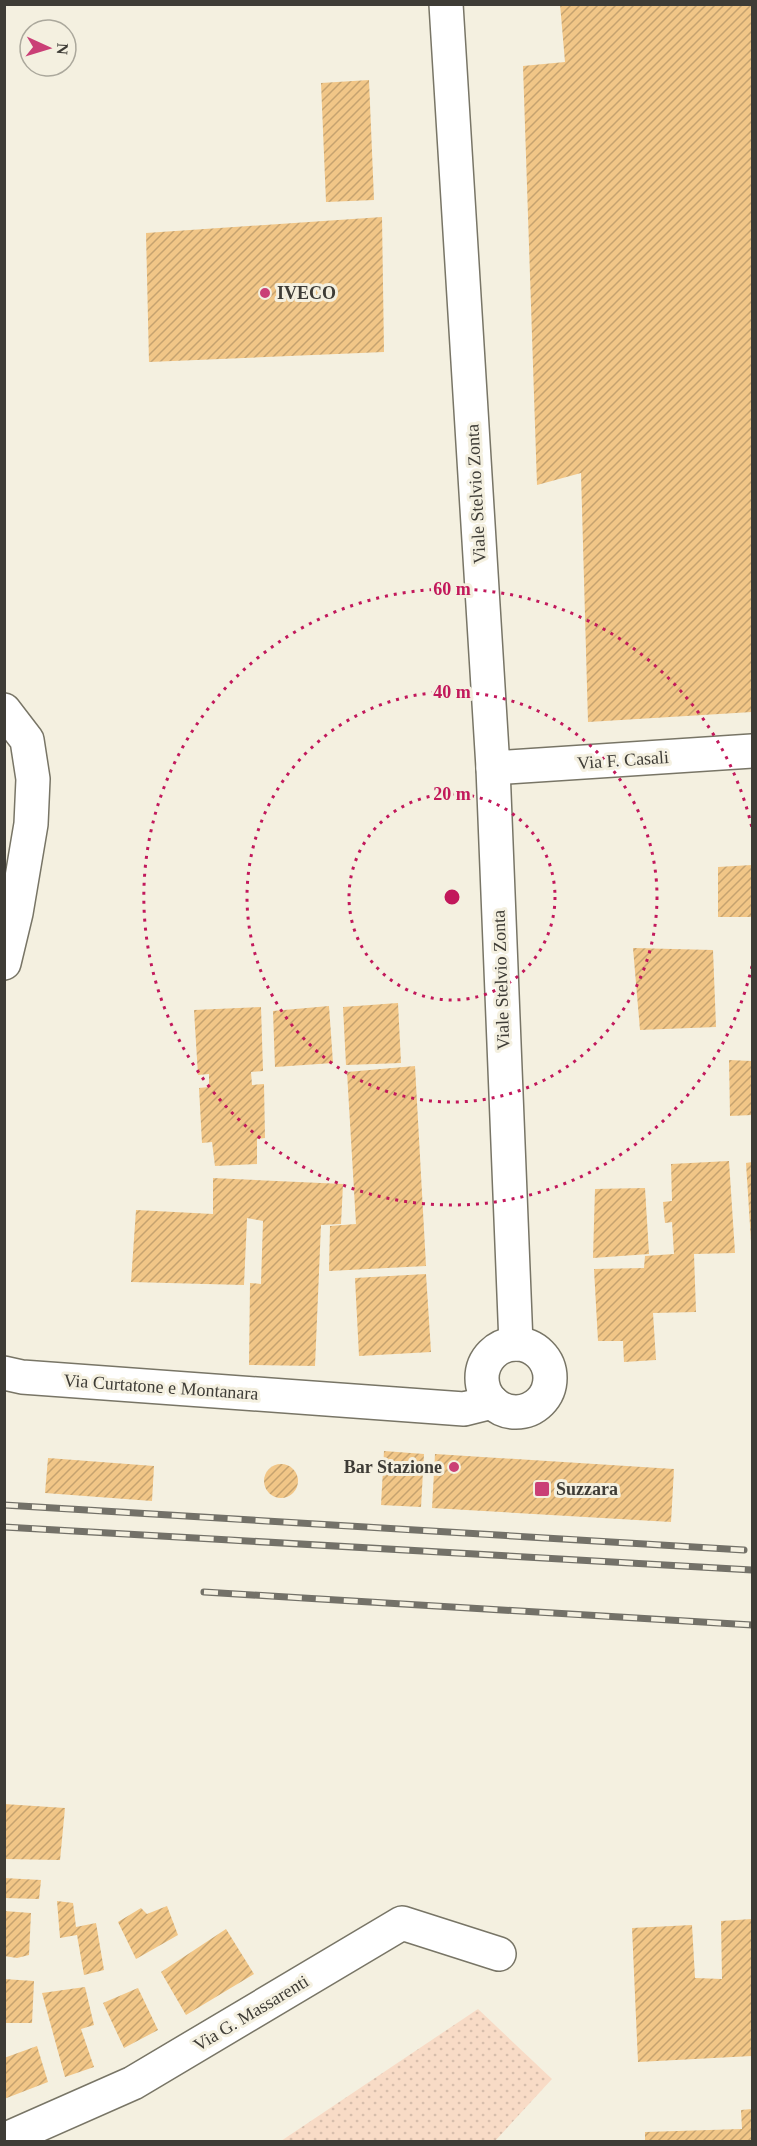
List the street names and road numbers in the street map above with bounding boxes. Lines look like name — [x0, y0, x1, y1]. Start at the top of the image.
street label: Viale Stelvio Zonta — [462, 424, 490, 564]
street label: Via F. Casali — [576, 747, 670, 773]
street label: Viale Stelvio Zonta — [489, 910, 513, 1050]
street label: Via Curtatone e Montanara — [63, 1370, 259, 1404]
street label: Via G. Massarenti — [190, 1971, 312, 2055]

